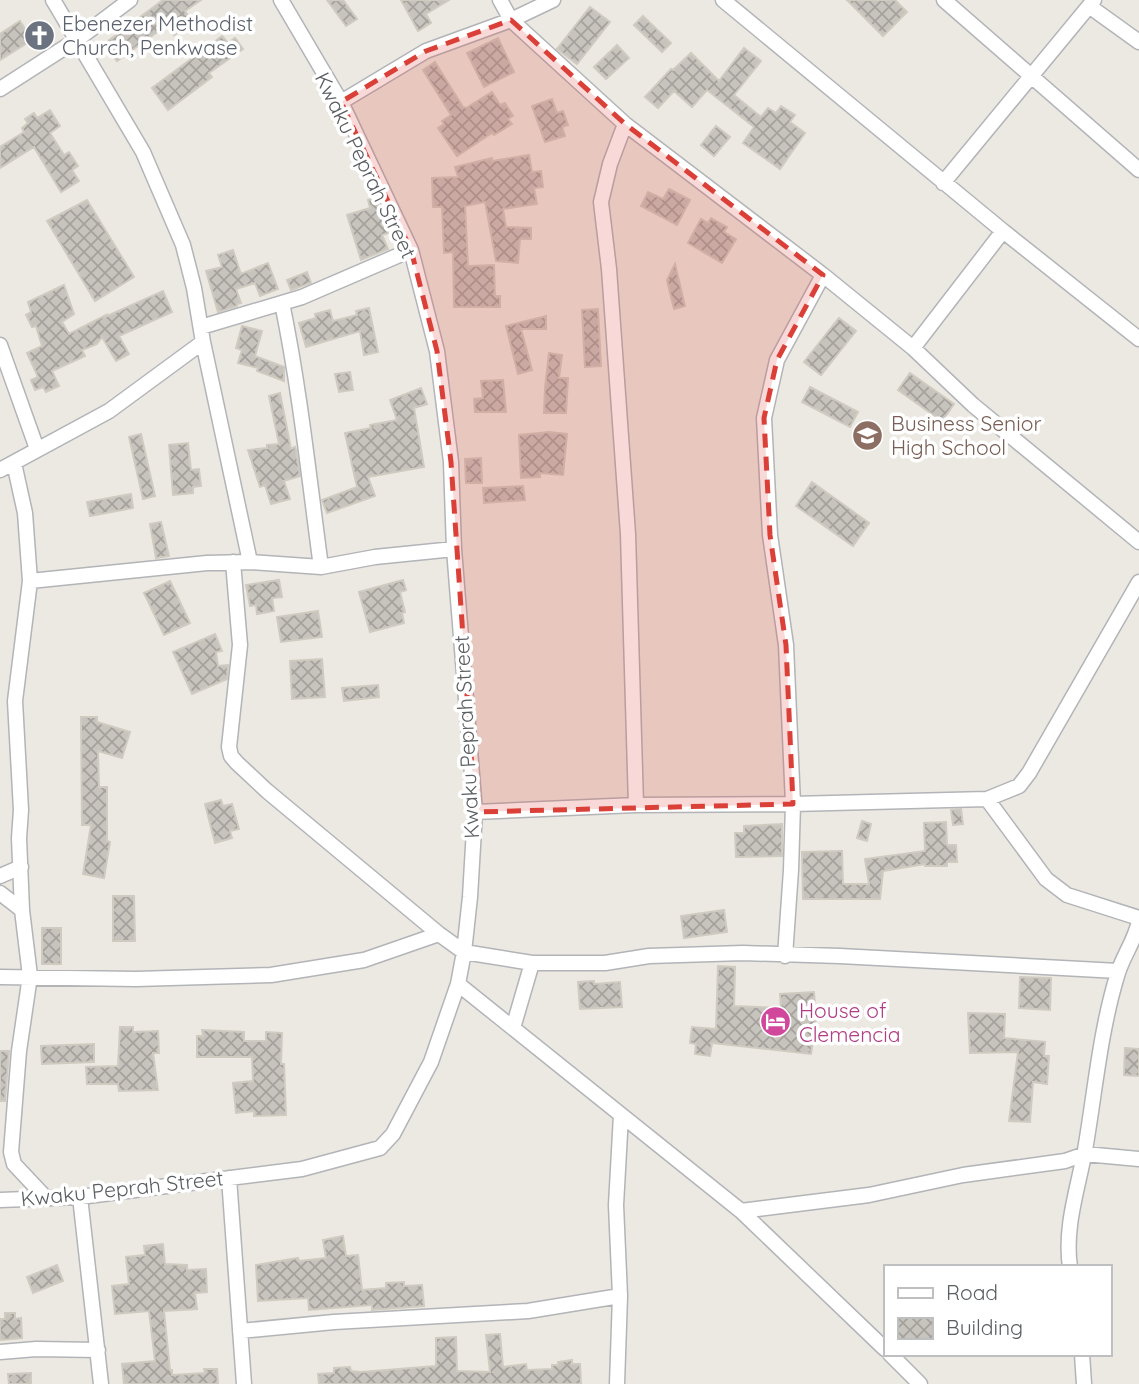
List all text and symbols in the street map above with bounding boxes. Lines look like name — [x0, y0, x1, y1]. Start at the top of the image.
place label: Ebenezer Methodist Church, Penkwase — [62, 10, 253, 60]
church icon: Ebenezer Methodist Church, Penkwase — [22, 18, 56, 52]
street label: Kwaku Peprah Street — [310, 68, 422, 262]
place label: Business Senior High School — [891, 410, 1041, 460]
school or university icon: Business Senior High School — [851, 418, 885, 452]
street label: Kwaku Peprah Street — [448, 635, 484, 839]
place label: House of Clemencia — [799, 997, 900, 1047]
hotel icon: House of Clemencia — [759, 1005, 793, 1039]
street label: Kwaku Peprah Street — [19, 1164, 225, 1212]
legend — [884, 1265, 1111, 1356]
text: Road — [946, 1279, 998, 1305]
text: Building — [946, 1314, 1023, 1340]

